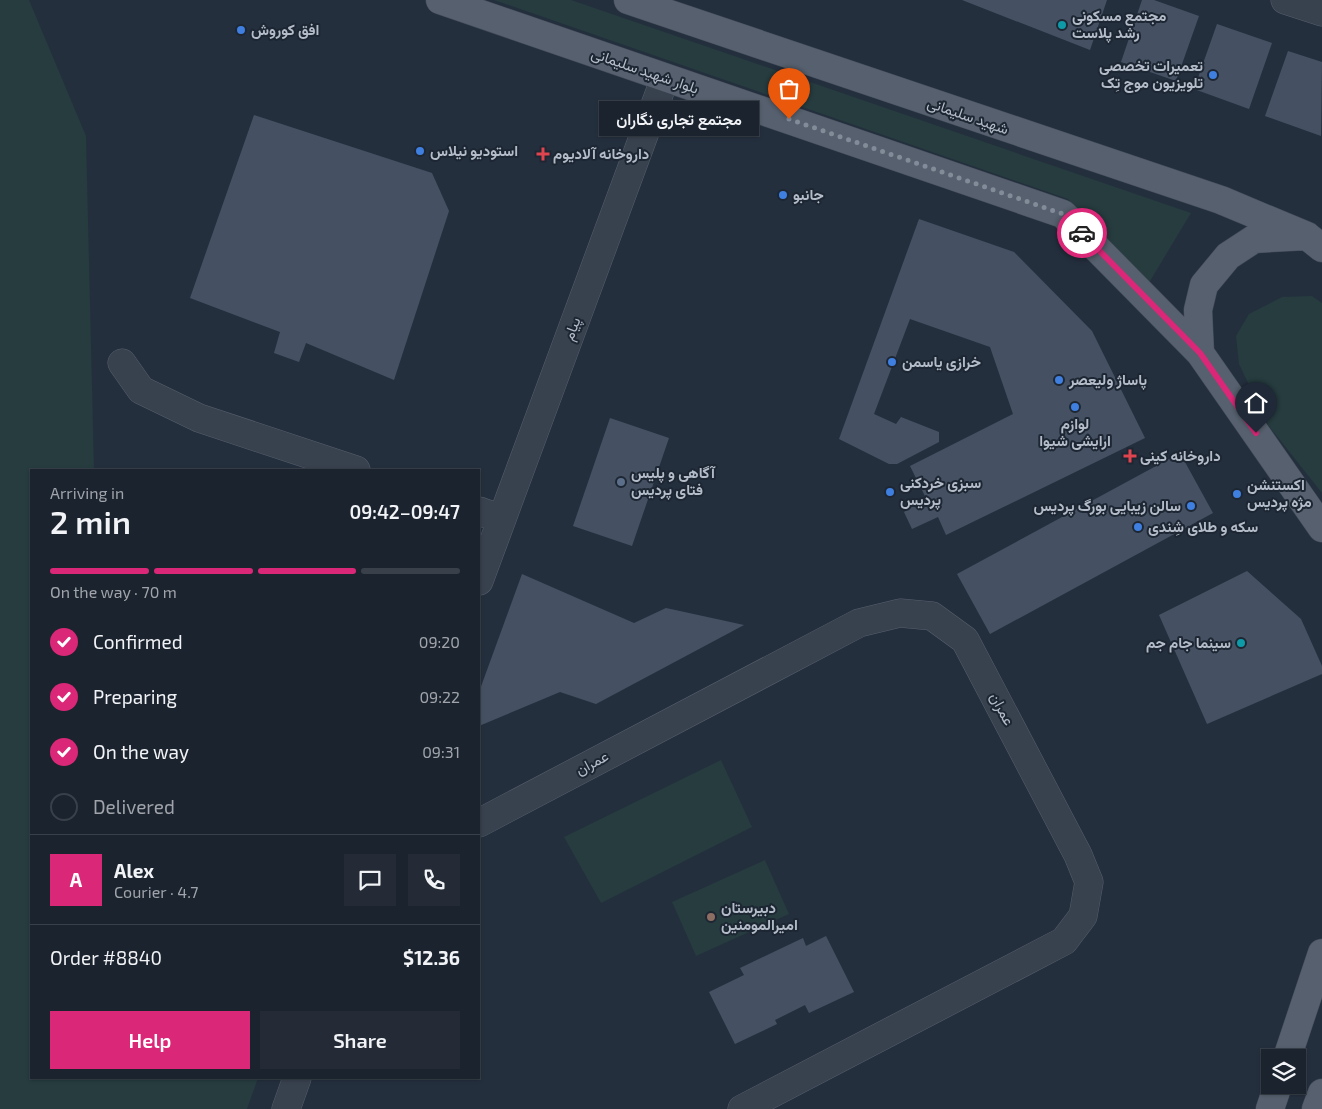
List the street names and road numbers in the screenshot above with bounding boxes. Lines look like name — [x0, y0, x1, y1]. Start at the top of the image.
street label: بلوار شهید سلیمانی — [589, 43, 701, 99]
street label: شهید سلیمانی — [925, 93, 1011, 139]
street label: پیام — [559, 315, 585, 343]
street label: عمران — [986, 689, 1019, 729]
street label: عمران — [572, 746, 612, 779]

